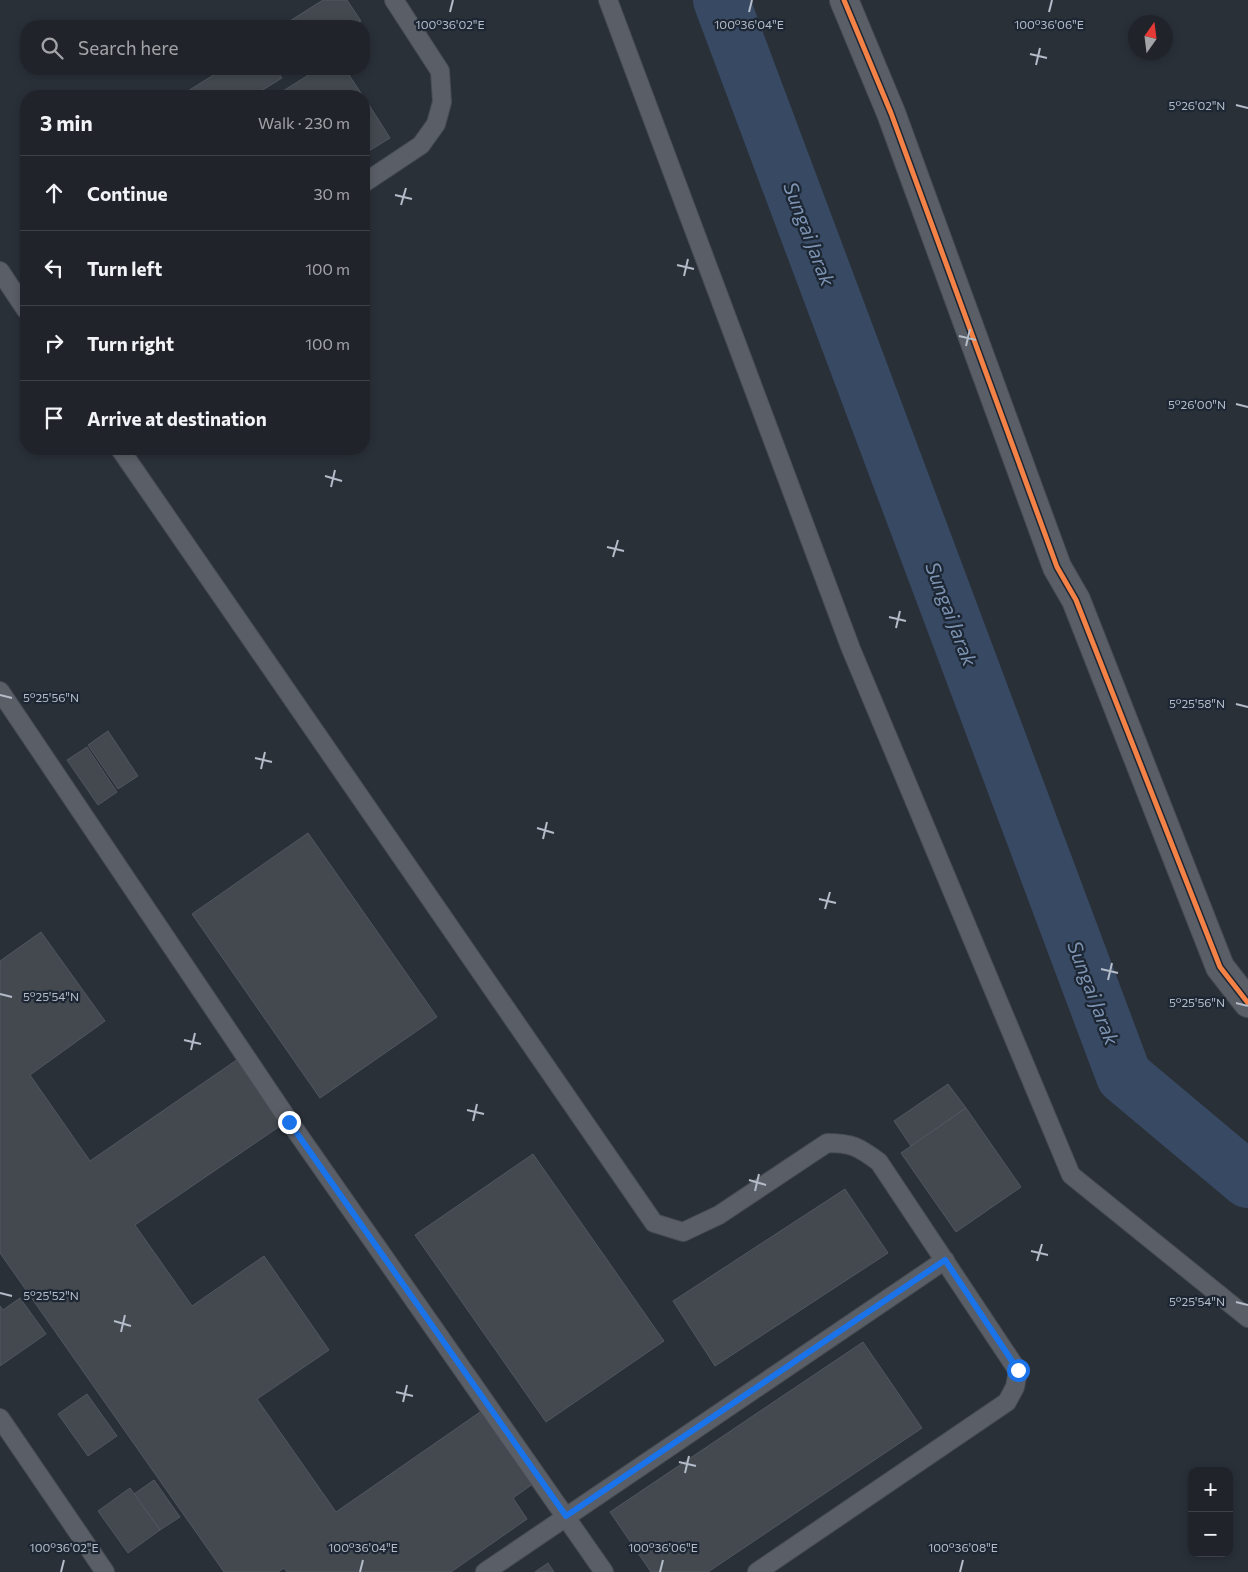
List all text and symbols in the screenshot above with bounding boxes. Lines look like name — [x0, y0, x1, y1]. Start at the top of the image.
north arrow — [1128, 15, 1173, 60]
text: 100°36'02"E — [416, 17, 485, 31]
text: 100°36'04"E — [714, 17, 784, 31]
text: 100°36'06"E — [1014, 17, 1084, 31]
search box — [20, 20, 370, 75]
icon: search — [38, 34, 66, 62]
text: Search here — [78, 36, 178, 59]
text: 5°26'02"N — [1169, 98, 1225, 112]
text: 3 min — [40, 110, 93, 135]
text: Walk · 230 m — [258, 113, 350, 132]
water label: Sungai Jarak — [779, 178, 841, 290]
icon: ahead — [40, 179, 68, 207]
text: Continue — [87, 182, 167, 205]
text: 30 m — [313, 184, 350, 203]
icon: left — [40, 254, 68, 282]
text: Turn left — [87, 257, 162, 280]
text: 100 m — [305, 259, 350, 278]
icon: right — [40, 329, 68, 357]
text: Turn right — [87, 332, 174, 355]
text: 100 m — [305, 334, 350, 353]
text: 5°26'00"N — [1168, 397, 1226, 411]
icon: arrive — [40, 404, 68, 432]
text: Arrive at destination — [87, 407, 267, 430]
water label: Sungai Jarak — [921, 558, 983, 670]
text: 5°25'56"N — [23, 690, 79, 704]
text: 5°25'58"N — [1169, 696, 1225, 710]
water label: Sungai Jarak — [1063, 937, 1125, 1049]
text: 5°25'54"N — [23, 989, 79, 1003]
text: 5°25'56"N — [1169, 995, 1225, 1009]
route end — [278, 1111, 301, 1134]
text: 5°25'52"N — [23, 1288, 79, 1302]
text: 5°25'54"N — [1169, 1294, 1225, 1308]
route start — [1007, 1359, 1030, 1382]
map controls — [1188, 1467, 1233, 1557]
button: + — [1188, 1467, 1233, 1512]
button: − — [1188, 1512, 1233, 1557]
text: 100°36'02"E — [30, 1540, 99, 1554]
text: 100°36'04"E — [328, 1540, 398, 1554]
text: 100°36'06"E — [628, 1540, 698, 1554]
text: 100°36'08"E — [928, 1540, 998, 1554]

